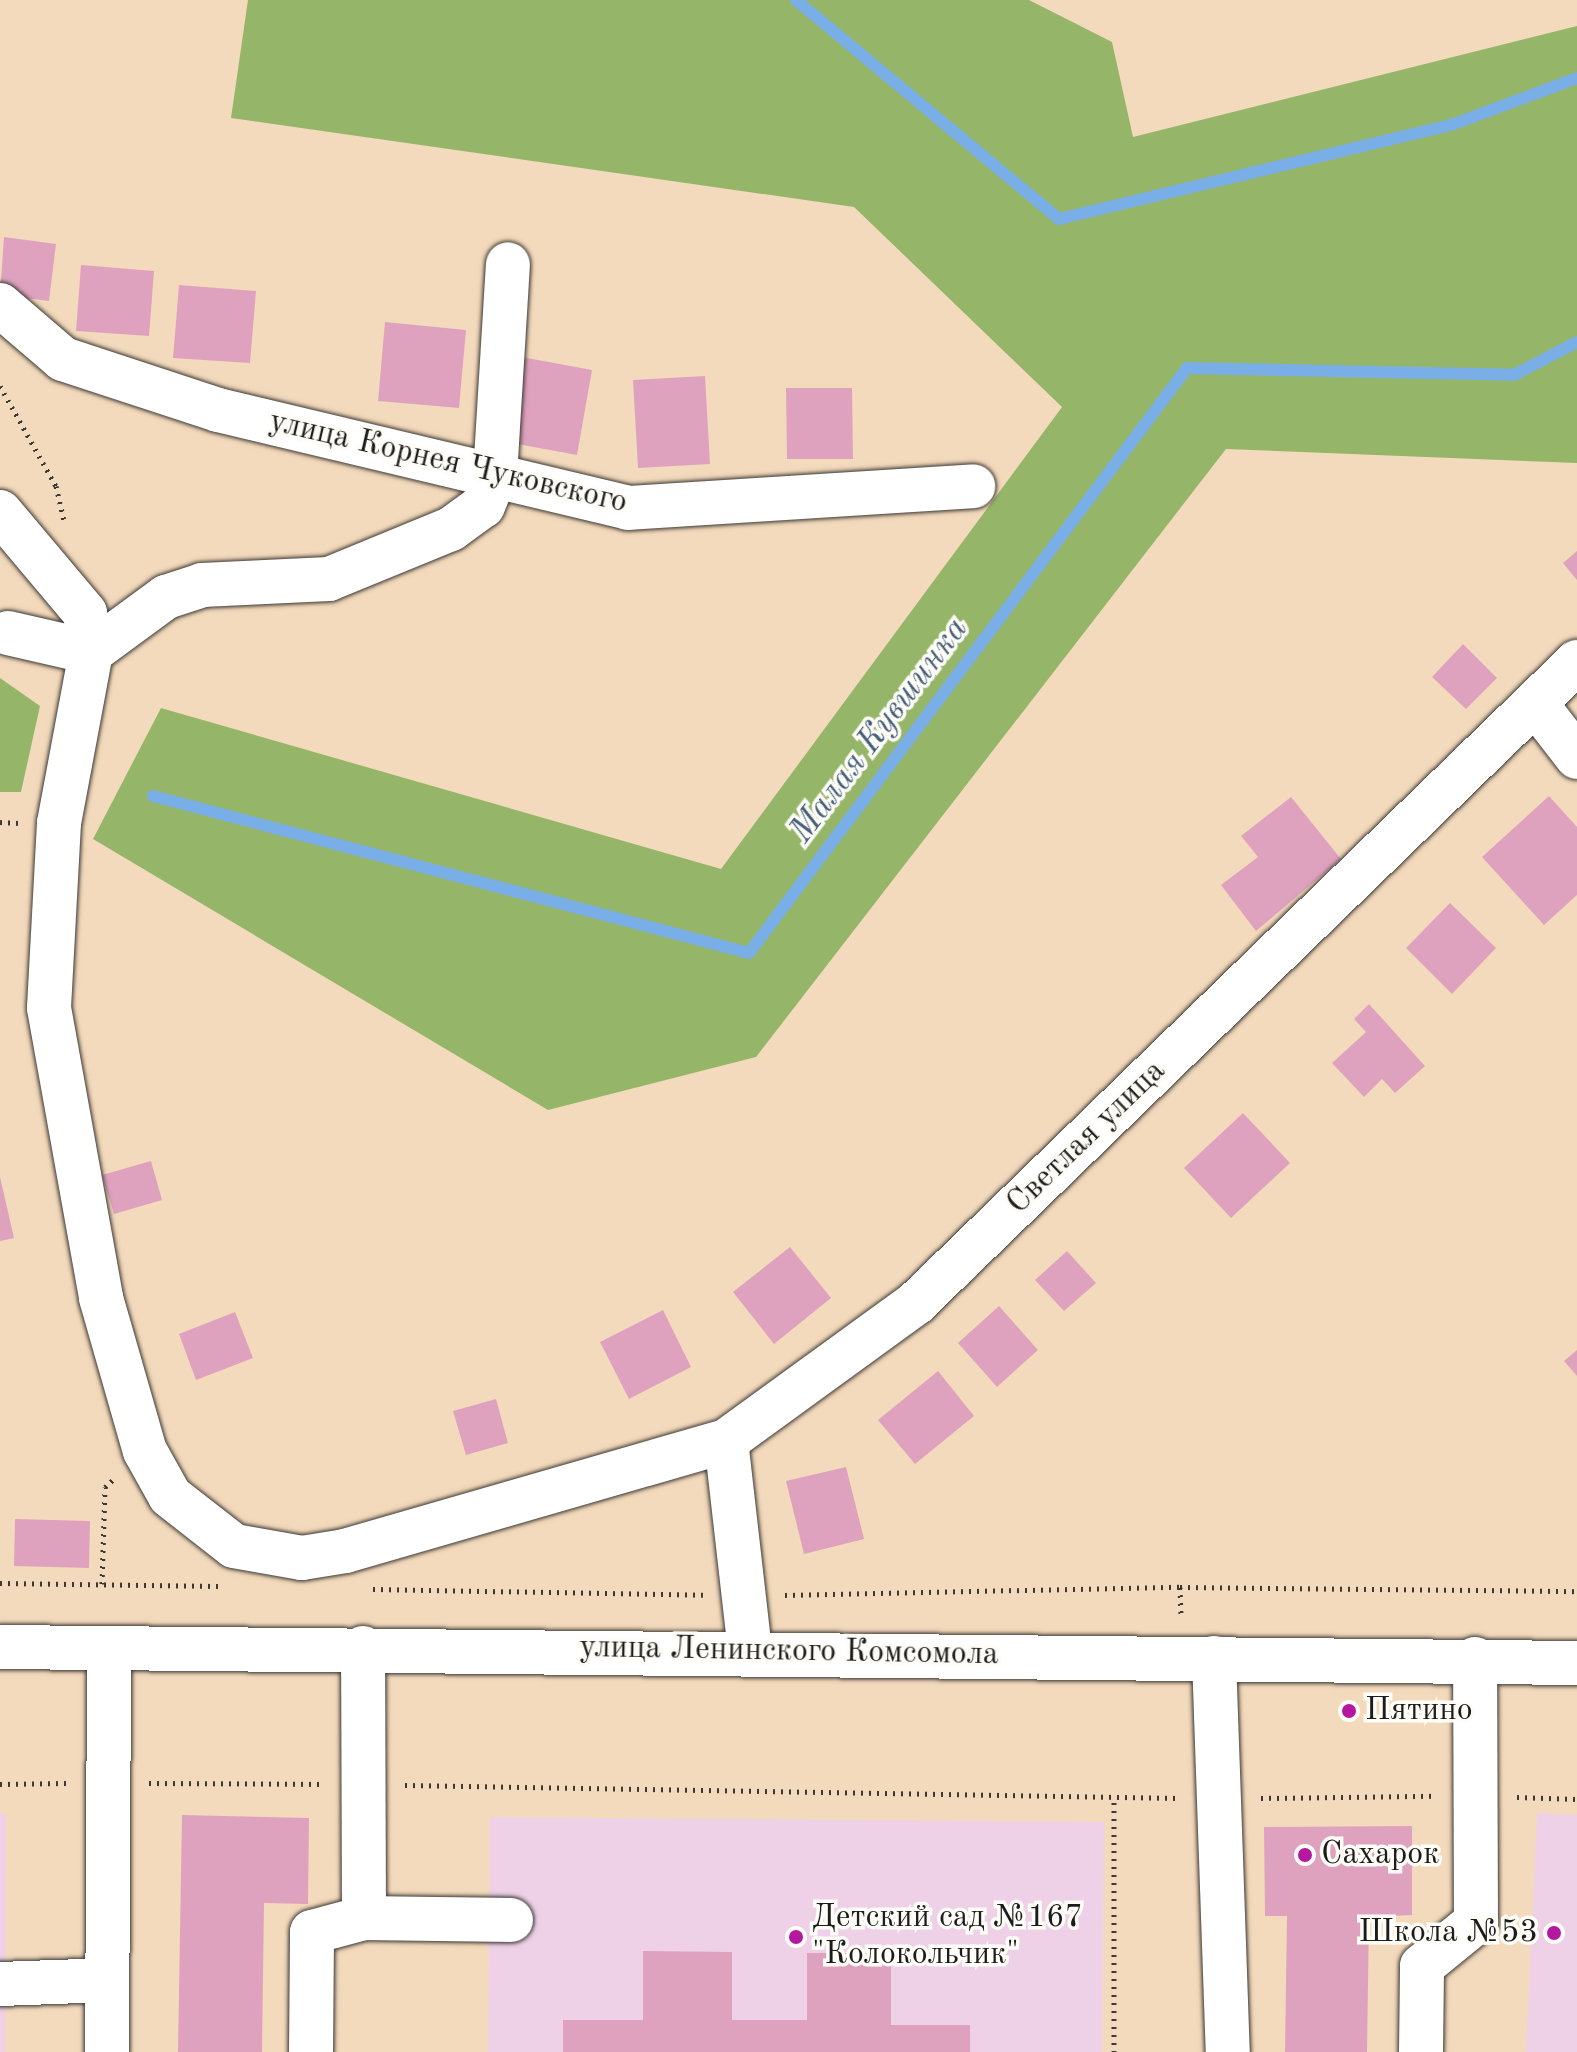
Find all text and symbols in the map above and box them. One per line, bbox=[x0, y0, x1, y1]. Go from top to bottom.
street label: улица Корнея Чуковского bbox=[265, 403, 631, 523]
water label: Малая Кувшинка bbox=[782, 610, 978, 852]
street label: Светлая улица bbox=[1000, 1053, 1174, 1223]
street label: улица Ленинского Комсомола bbox=[579, 1629, 999, 1675]
place label: Пятино bbox=[1365, 1692, 1473, 1730]
marker: Пятино bbox=[1340, 1702, 1358, 1720]
place label: Сахарок bbox=[1321, 1836, 1439, 1874]
marker: Сахарок bbox=[1296, 1846, 1314, 1864]
place label: Детский сад №167 "Колокольчик" bbox=[812, 1900, 1083, 1975]
place label: Школа №53 bbox=[1359, 1914, 1538, 1952]
marker: Школа №53 bbox=[1545, 1924, 1563, 1942]
marker: Детский сад №167 "Колокольчик" bbox=[787, 1928, 805, 1946]

